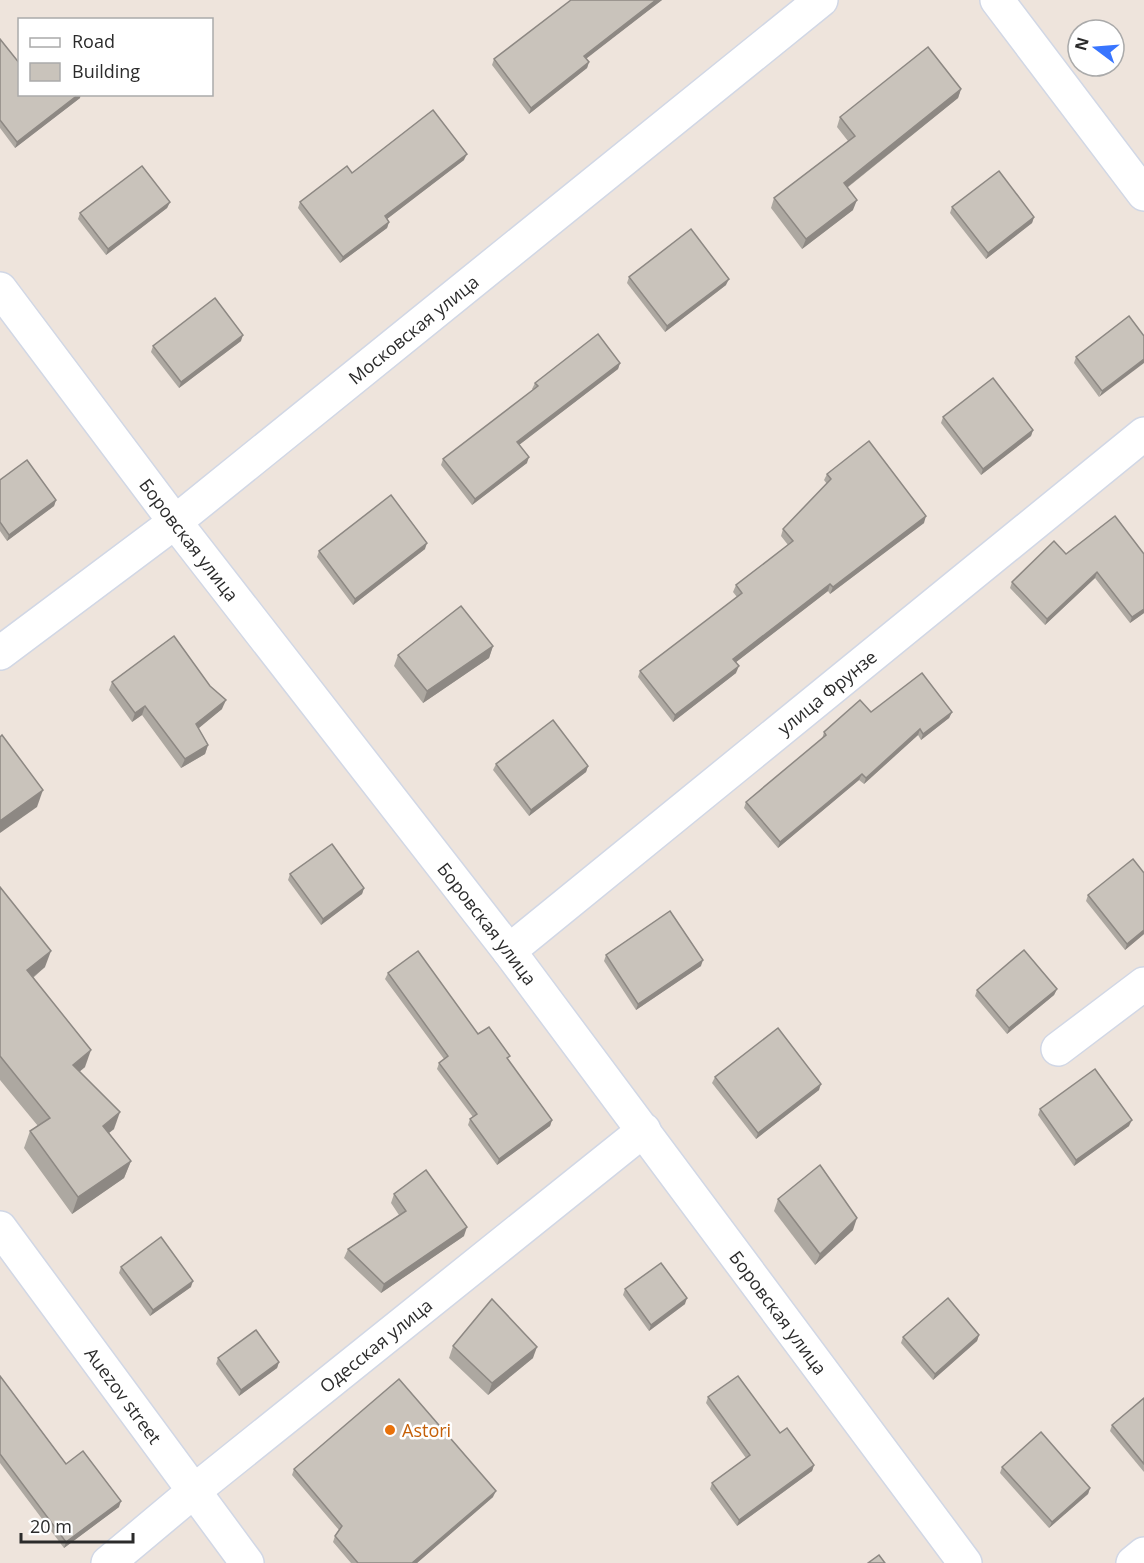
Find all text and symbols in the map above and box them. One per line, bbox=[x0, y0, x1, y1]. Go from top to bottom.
legend bbox=[18, 18, 213, 96]
north arrow bbox=[1066, 18, 1126, 78]
text: Road bbox=[72, 29, 115, 53]
text: N bbox=[1069, 35, 1094, 53]
text: Building bbox=[72, 59, 140, 83]
street label: Московская улица bbox=[343, 270, 483, 389]
street label: Боровская улица bbox=[134, 473, 244, 606]
street label: улица Фрунзе bbox=[772, 645, 882, 740]
street label: Боровская улица bbox=[432, 857, 542, 990]
street label: Боровская улица bbox=[724, 1246, 832, 1379]
street label: Одесская улица bbox=[314, 1293, 437, 1398]
street label: Auezov street bbox=[80, 1342, 167, 1449]
place label: Astori bbox=[402, 1418, 451, 1442]
marker: Astori bbox=[383, 1423, 397, 1437]
scale bar bbox=[21, 1506, 134, 1544]
text: 20 m bbox=[30, 1514, 72, 1538]

